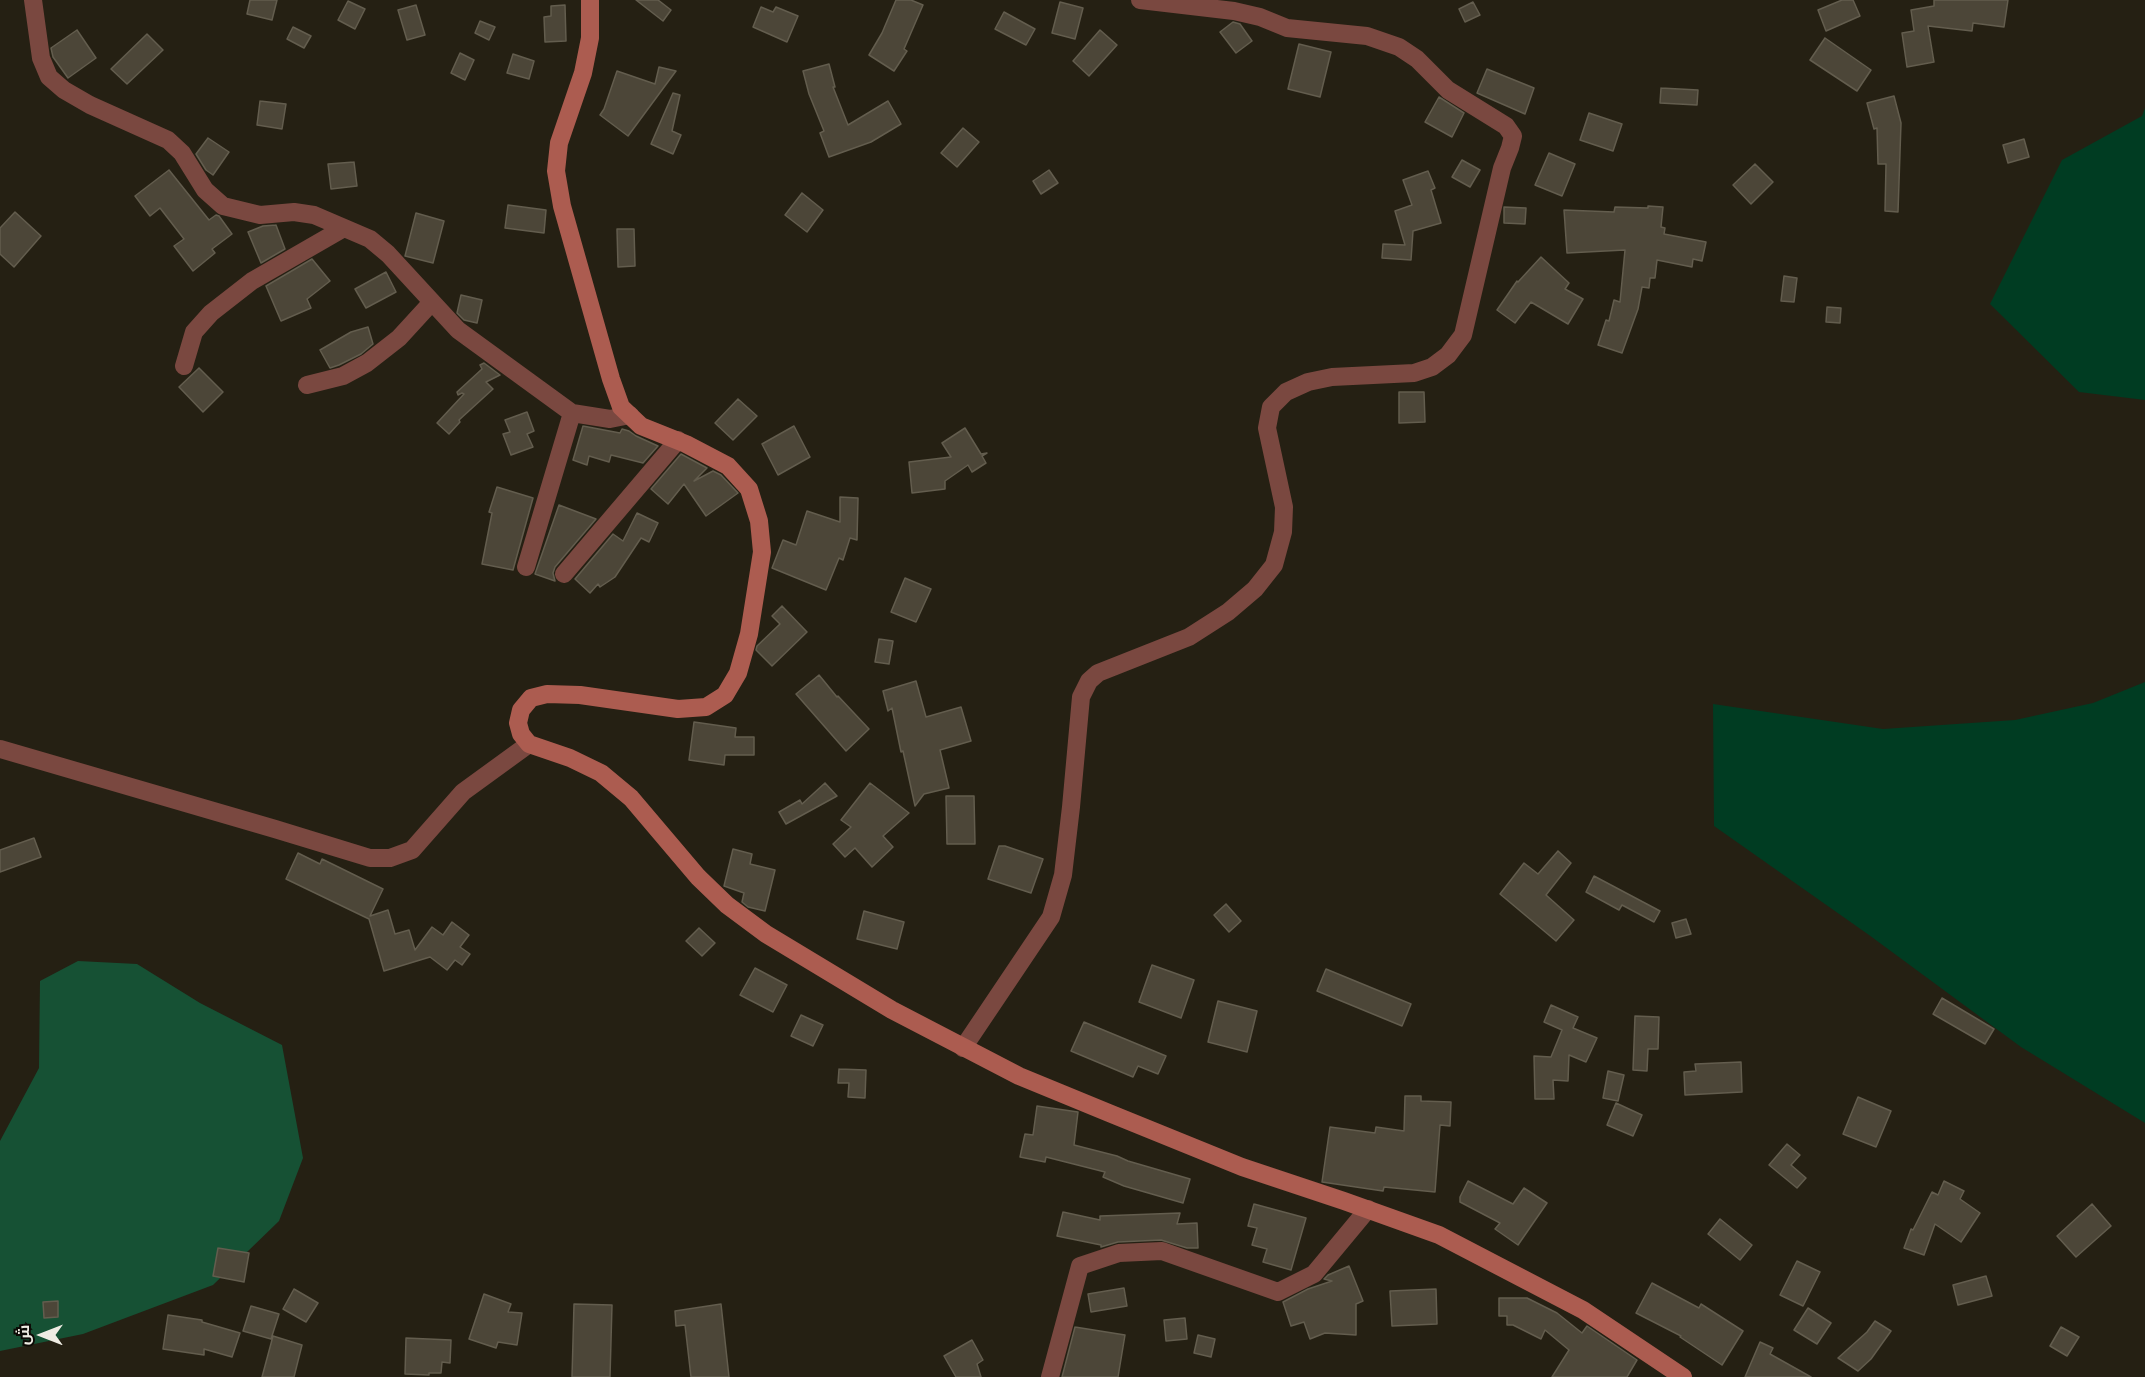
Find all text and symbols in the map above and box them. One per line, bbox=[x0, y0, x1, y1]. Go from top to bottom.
north arrow bbox=[12, 1305, 72, 1365]
text: ش bbox=[14, 1325, 33, 1345]

